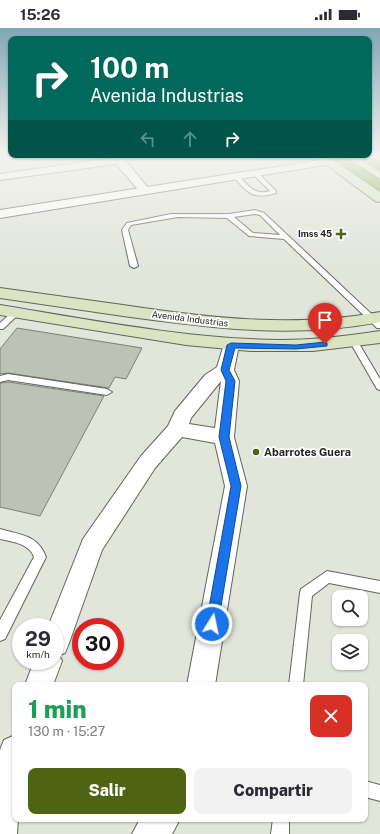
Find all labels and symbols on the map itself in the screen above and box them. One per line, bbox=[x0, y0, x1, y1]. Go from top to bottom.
place label: Imss 45 bbox=[298, 228, 332, 239]
marker: Imss 45 bbox=[335, 228, 347, 240]
pin bbox=[308, 303, 342, 344]
street label: Avenida Industrias bbox=[151, 308, 229, 329]
place label: Abarrotes Guera bbox=[264, 446, 351, 458]
marker: Abarrotes Guera bbox=[251, 447, 261, 457]
position arrow bbox=[191, 603, 233, 645]
speed limit sign: 30 bbox=[72, 618, 124, 670]

